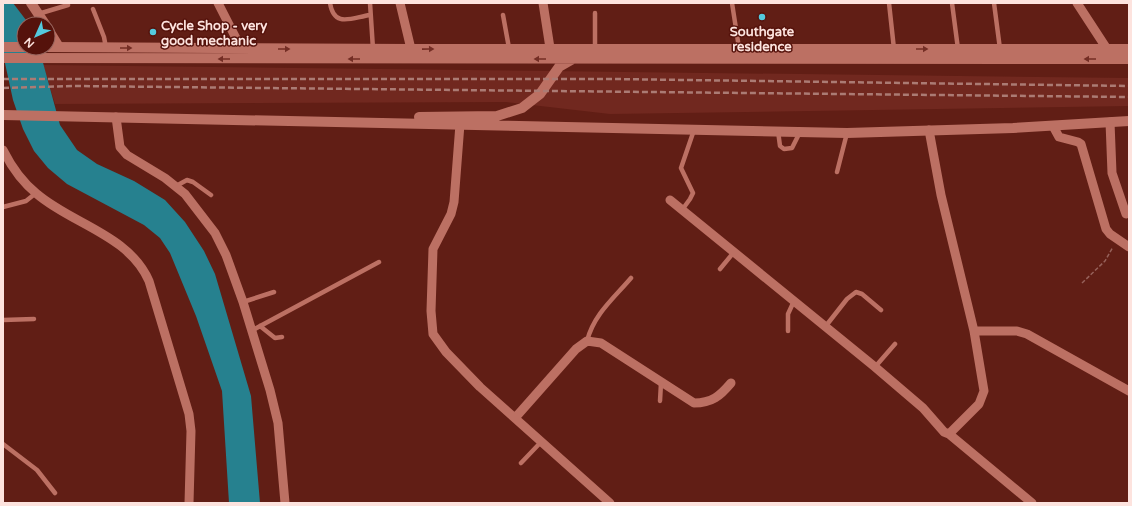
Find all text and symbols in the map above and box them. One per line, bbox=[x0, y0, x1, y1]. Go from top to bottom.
marker: Southgate residence bbox=[757, 12, 767, 22]
north arrow bbox=[16, 16, 56, 56]
place label: Cycle Shop - very good mechanic bbox=[161, 18, 267, 49]
place label: Southgate residence bbox=[730, 24, 795, 55]
marker: Cycle Shop - very good mechanic bbox=[148, 27, 158, 37]
text: N bbox=[22, 35, 37, 50]
one-way arrow bbox=[120, 45, 133, 51]
one-way arrow bbox=[278, 46, 291, 52]
one-way arrow bbox=[422, 46, 435, 52]
one-way arrow bbox=[916, 46, 929, 52]
one-way arrow bbox=[218, 55, 230, 62]
one-way arrow bbox=[347, 56, 360, 62]
one-way arrow bbox=[533, 56, 546, 62]
one-way arrow bbox=[1083, 56, 1096, 62]

